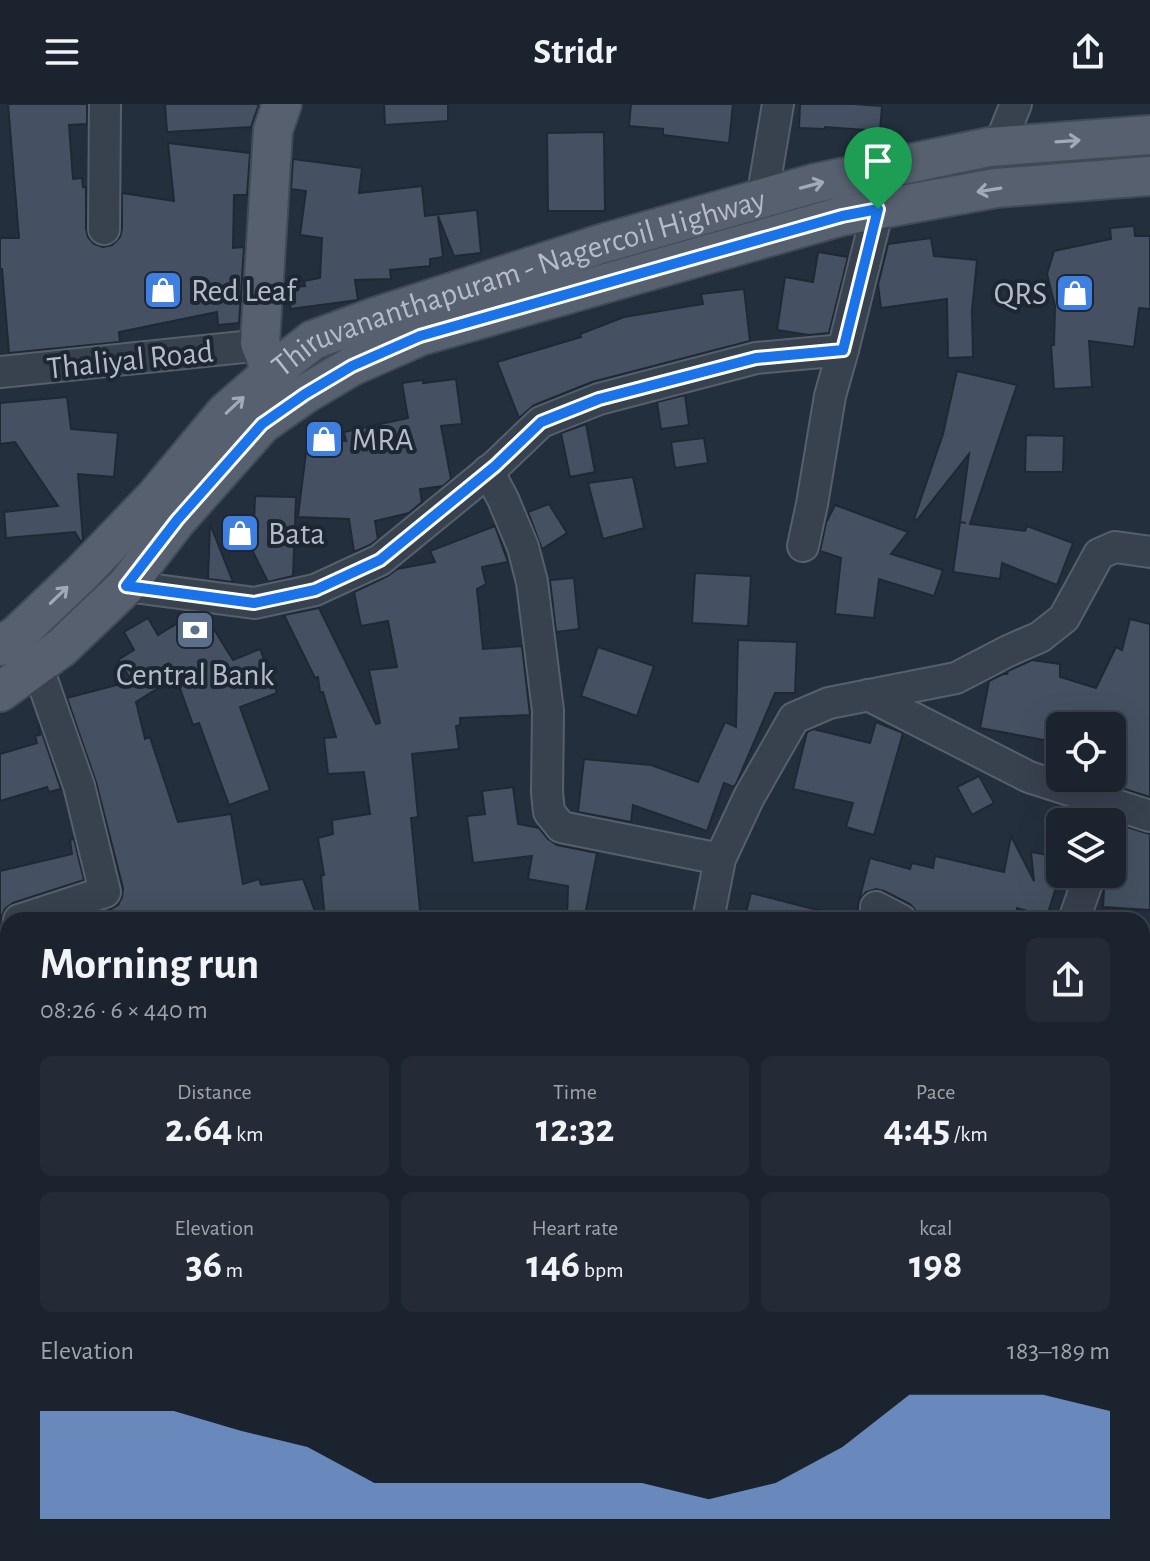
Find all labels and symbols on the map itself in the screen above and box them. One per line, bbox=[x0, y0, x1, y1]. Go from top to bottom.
pin bbox=[844, 127, 912, 209]
one-way arrow bbox=[1054, 133, 1080, 148]
one-way arrow bbox=[798, 176, 824, 191]
street label: Thiruvananthapuram - Nagercoil Highway bbox=[266, 183, 769, 383]
one-way arrow bbox=[976, 183, 1002, 198]
shop icon: Red Leaf bbox=[142, 269, 184, 311]
shop icon: QRS bbox=[1054, 272, 1096, 314]
place label: Red Leaf bbox=[191, 275, 298, 307]
place label: QRS bbox=[994, 278, 1047, 310]
street label: Thaliyal Road bbox=[45, 335, 215, 385]
one-way arrow bbox=[225, 396, 245, 414]
shop icon: MRA bbox=[303, 418, 345, 460]
place label: MRA bbox=[352, 424, 414, 456]
shop icon: Bata bbox=[219, 512, 261, 554]
place label: Bata bbox=[268, 518, 325, 550]
one-way arrow bbox=[49, 586, 69, 605]
bank icon: Central Bank bbox=[174, 609, 216, 651]
place label: Central Bank bbox=[116, 659, 275, 691]

